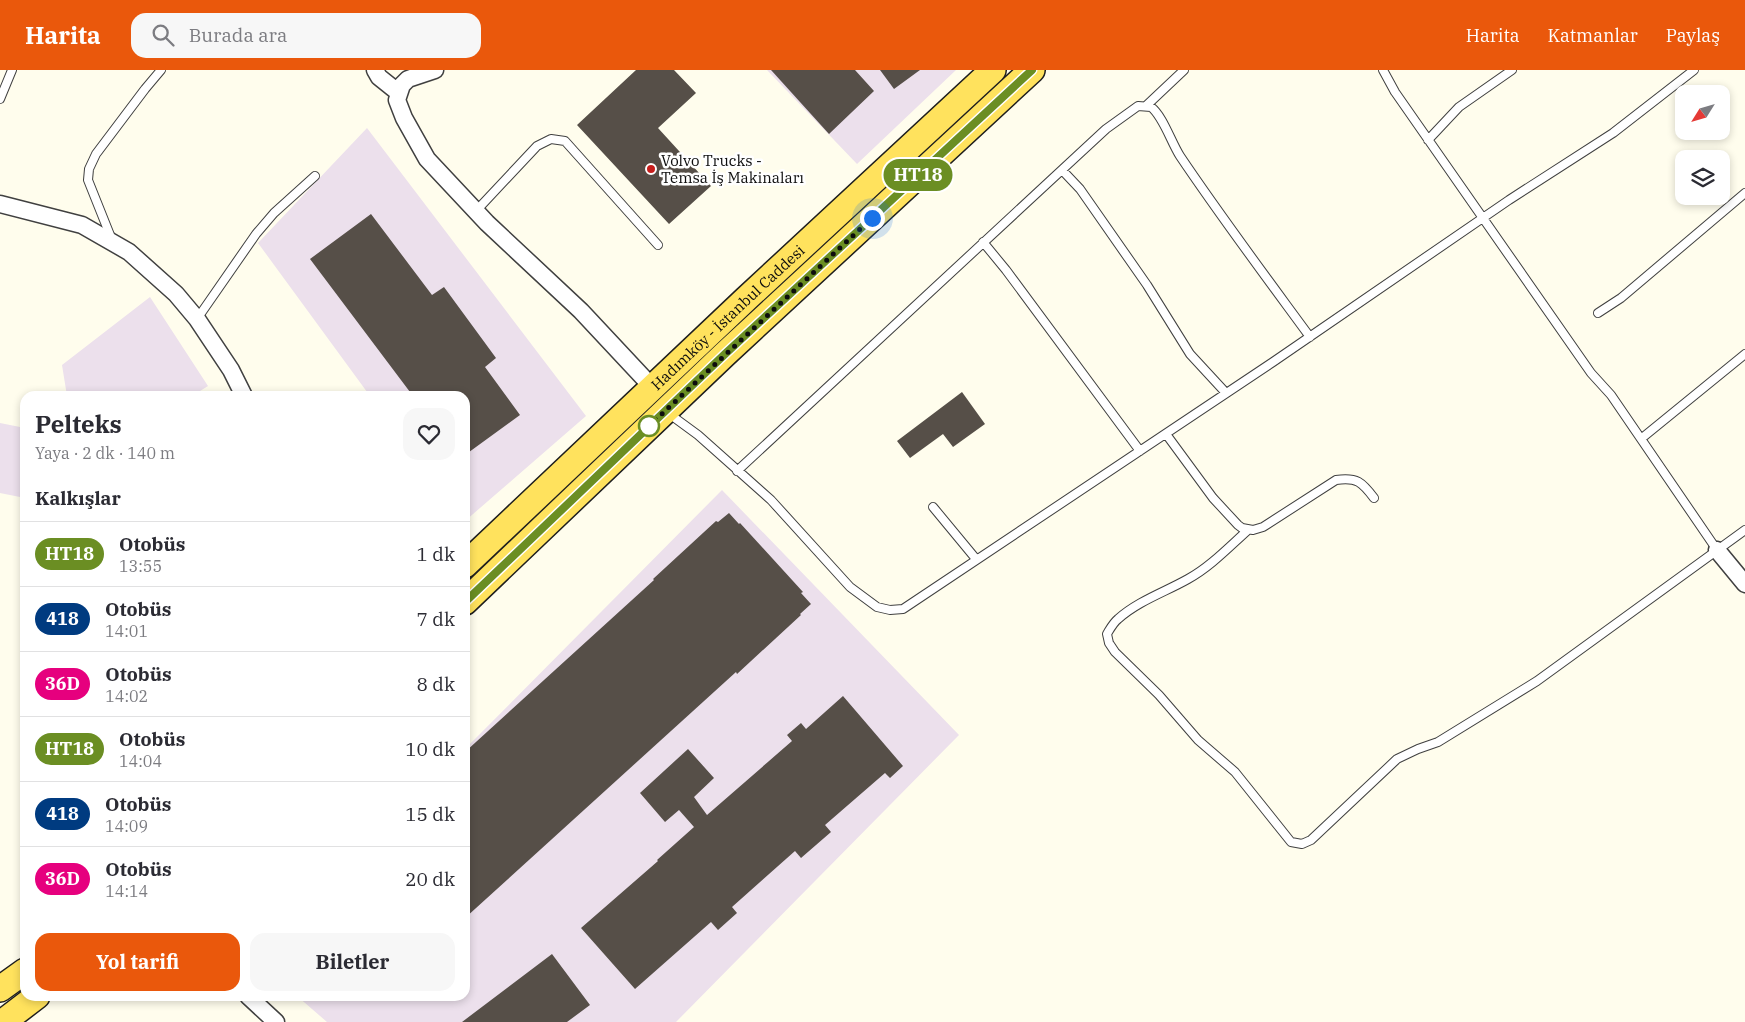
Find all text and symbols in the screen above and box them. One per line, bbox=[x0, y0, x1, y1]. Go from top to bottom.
search box bbox=[131, 13, 481, 58]
text: Harita bbox=[25, 19, 101, 51]
icon: search bbox=[149, 21, 177, 49]
text: Burada ara bbox=[189, 23, 287, 47]
text: Harita bbox=[1466, 24, 1520, 47]
text: Katmanlar bbox=[1548, 24, 1638, 47]
text: Paylaş bbox=[1666, 24, 1720, 47]
north arrow bbox=[1675, 85, 1730, 140]
map controls bbox=[1675, 85, 1730, 205]
button: layers bbox=[1675, 150, 1730, 205]
place label: Volvo Trucks - Temsa İş Makinaları bbox=[661, 151, 804, 187]
line badge: HT18 bbox=[883, 159, 953, 191]
marker: Volvo Trucks - Temsa İş Makinaları bbox=[645, 163, 657, 175]
text: HT18 bbox=[894, 163, 943, 186]
your location bbox=[860, 206, 885, 231]
street label: Hadımköy - İstanbul Caddesi bbox=[647, 240, 808, 394]
text: Pelteks bbox=[35, 408, 122, 440]
button: heart bbox=[403, 408, 455, 460]
unlabelled marker bbox=[638, 415, 660, 437]
text: Yaya · 2 dk · 140 m bbox=[35, 443, 175, 463]
text: Kalkışlar bbox=[35, 486, 121, 510]
text: Otobüs bbox=[119, 532, 185, 556]
text: HT18 bbox=[45, 542, 94, 565]
text: 1 dk bbox=[417, 542, 455, 566]
text: 13:55 bbox=[119, 556, 162, 576]
text: Otobüs bbox=[105, 597, 171, 621]
text: 418 bbox=[46, 607, 79, 630]
text: 7 dk bbox=[417, 607, 455, 631]
text: 14:01 bbox=[105, 621, 148, 641]
text: Otobüs bbox=[105, 662, 172, 686]
text: 36D bbox=[45, 672, 80, 695]
text: 8 dk bbox=[417, 672, 455, 696]
text: 14:02 bbox=[105, 686, 148, 706]
text: Otobüs bbox=[119, 727, 185, 751]
text: HT18 bbox=[45, 737, 94, 760]
text: 10 dk bbox=[405, 737, 455, 761]
text: 14:04 bbox=[119, 751, 162, 771]
text: Otobüs bbox=[105, 792, 171, 816]
text: 418 bbox=[46, 802, 79, 825]
text: 15 dk bbox=[405, 802, 455, 826]
text: 14:09 bbox=[105, 816, 148, 836]
text: Otobüs bbox=[105, 857, 172, 881]
text: 36D bbox=[45, 867, 80, 890]
text: 20 dk bbox=[405, 867, 455, 891]
text: 14:14 bbox=[105, 881, 148, 901]
button: Yol tarifi bbox=[35, 933, 240, 991]
button: Biletler bbox=[250, 933, 455, 991]

